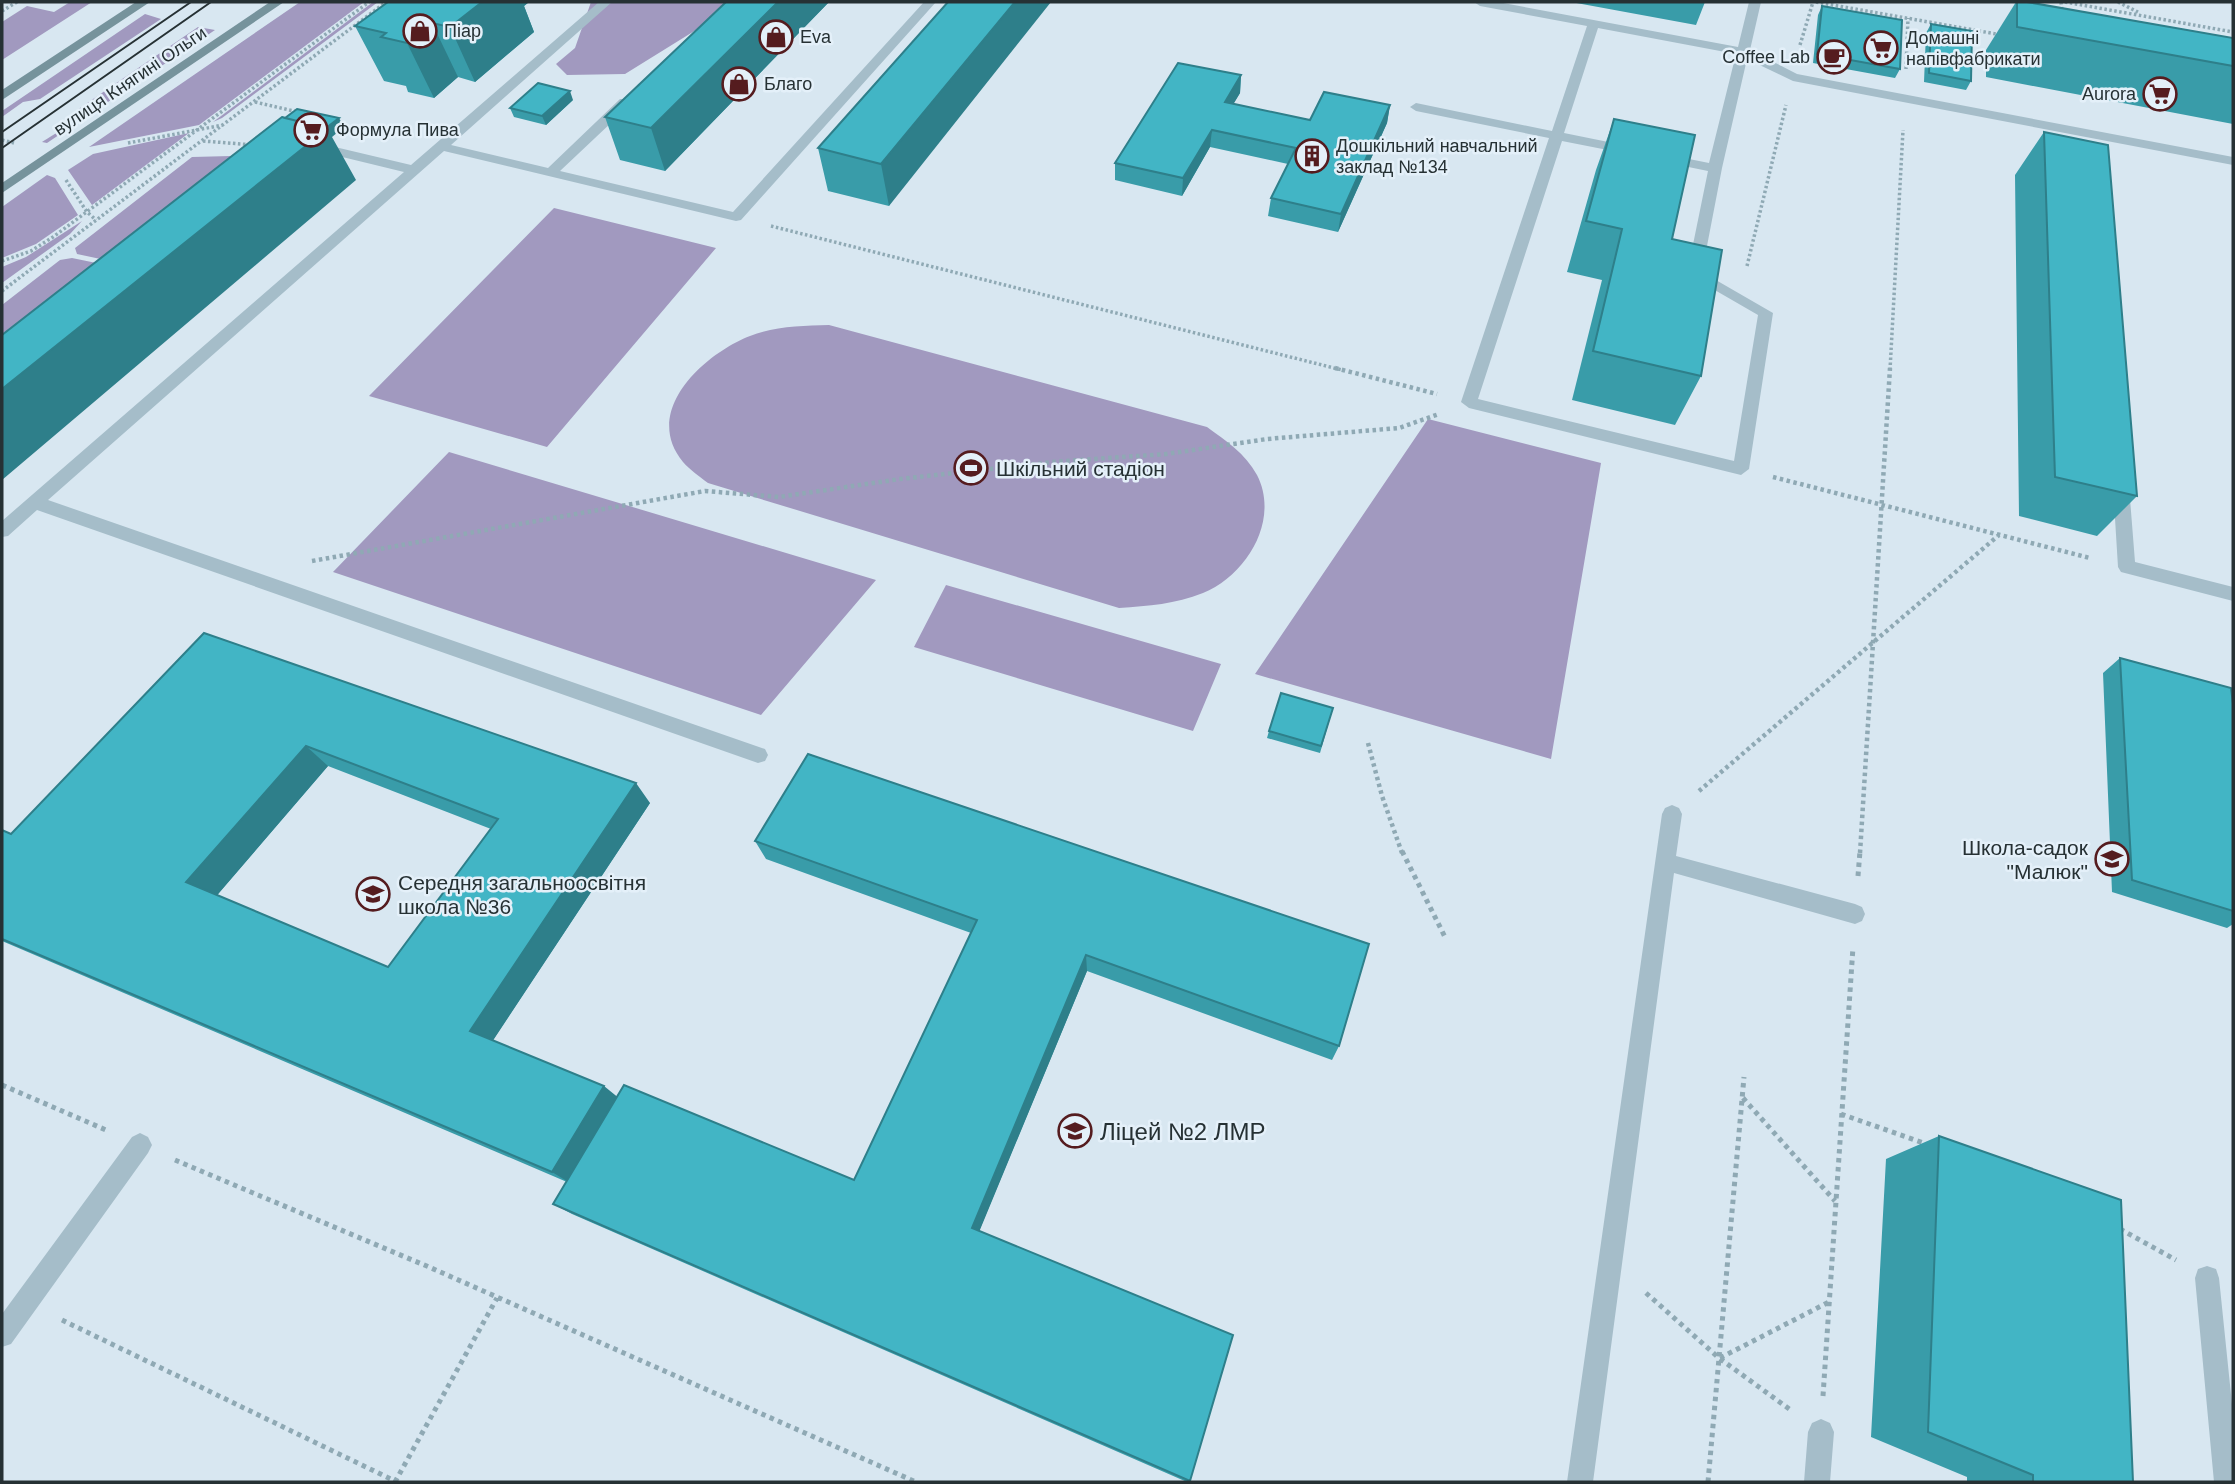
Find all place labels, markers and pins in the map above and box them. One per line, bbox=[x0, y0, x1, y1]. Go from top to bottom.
shop icon: Піар bbox=[401, 12, 439, 50]
shop icon: Eva bbox=[757, 18, 795, 56]
place label: Піар bbox=[444, 21, 481, 41]
place label: Eva bbox=[800, 27, 832, 47]
place label: Домашні напівфабрикати bbox=[1906, 28, 2040, 69]
supermarket icon: Домашні напівфабрикати bbox=[1862, 29, 1900, 67]
cafe icon: Coffee Lab bbox=[1815, 38, 1853, 76]
place label: Coffee Lab bbox=[1722, 47, 1810, 67]
shop icon: Благо bbox=[720, 65, 758, 103]
place label: Благо bbox=[764, 74, 812, 94]
supermarket icon: Aurora bbox=[2141, 75, 2179, 113]
place label: Aurora bbox=[2082, 84, 2137, 104]
supermarket icon: Формула Пива bbox=[292, 111, 330, 149]
place label: Формула Пива bbox=[336, 120, 460, 140]
place label: Дошкільний навчальний заклад №134 bbox=[1336, 136, 1538, 177]
building icon: Дошкільний навчальний заклад №134 bbox=[1293, 137, 1331, 175]
sports icon: Шкільний стадіон bbox=[952, 449, 990, 487]
place label: Шкільний стадіон bbox=[996, 457, 1165, 480]
place label: Школа-садок "Малюк" bbox=[1962, 836, 2089, 883]
school or university icon: Школа-садок "Малюк" bbox=[2093, 840, 2131, 878]
place label: Середня загальноосвітня школа №36 bbox=[398, 871, 646, 918]
school or university icon: Середня загальноосвітня школа №36 bbox=[354, 875, 392, 913]
school or university icon: Ліцей №2 ЛМР bbox=[1056, 1112, 1094, 1150]
place label: Ліцей №2 ЛМР bbox=[1100, 1118, 1266, 1145]

